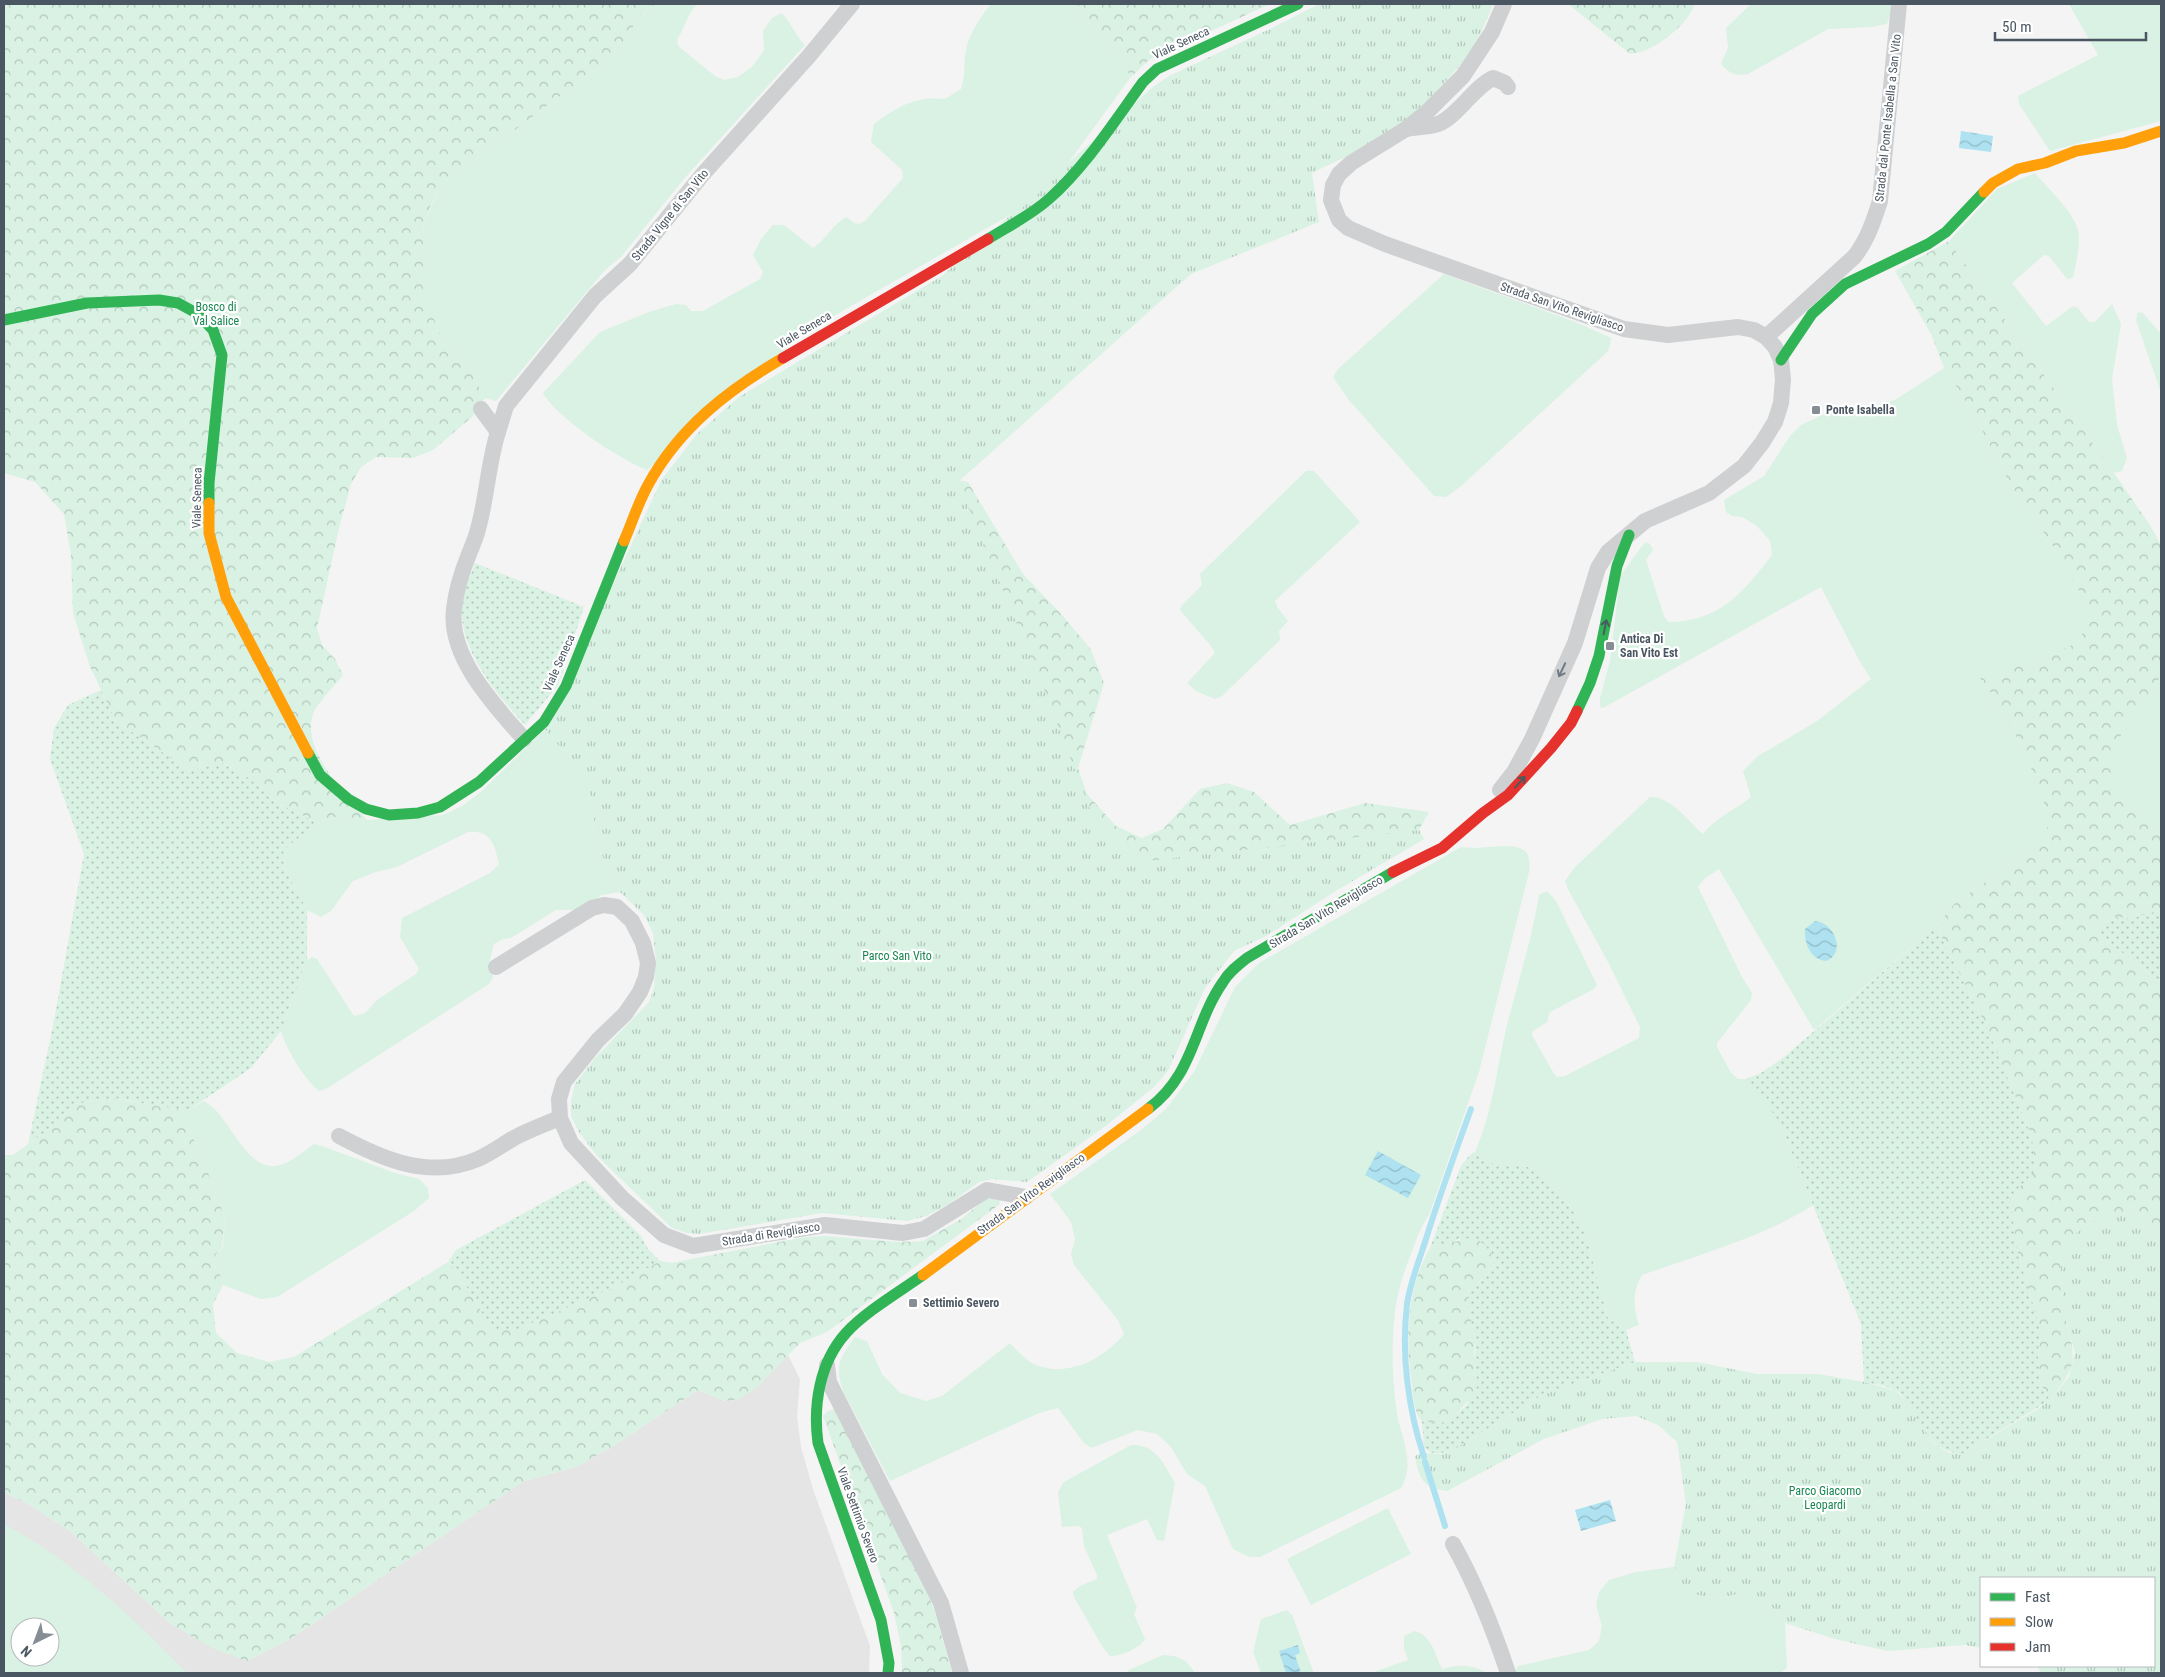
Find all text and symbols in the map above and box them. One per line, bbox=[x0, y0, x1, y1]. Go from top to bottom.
scale bar bbox=[1995, 10, 2146, 42]
text: 50 m bbox=[2002, 18, 2032, 36]
street label: Viale Seneca bbox=[1150, 24, 1212, 62]
street label: Strada dal Ponte Isabella a San Vito bbox=[1872, 33, 1904, 203]
street label: Strada Vigne di San Vito bbox=[629, 166, 711, 264]
street label: Strada San Vito Revigliasco bbox=[1498, 279, 1626, 335]
park label: Bosco di Val Salice bbox=[193, 300, 240, 328]
street label: Viale Seneca bbox=[774, 308, 834, 352]
place label: Ponte Isabella bbox=[1826, 403, 1895, 417]
marker: Ponte Isabella bbox=[1810, 404, 1822, 416]
street label: Viale Seneca bbox=[189, 467, 205, 529]
one-way arrow bbox=[1600, 619, 1610, 635]
street label: Viale Seneca bbox=[540, 632, 578, 694]
place label: Antica Di San Vito Est bbox=[1620, 632, 1678, 660]
marker: Antica Di San Vito Est bbox=[1604, 640, 1616, 652]
one-way arrow bbox=[1557, 662, 1567, 677]
one-way arrow bbox=[1514, 775, 1526, 788]
street label: Strada San Vito Revigliasco bbox=[1267, 873, 1385, 951]
park label: Parco San Vito bbox=[862, 949, 932, 963]
street label: Strada San Vito Revigliasco bbox=[974, 1150, 1088, 1238]
street label: Strada di Revigliasco bbox=[721, 1219, 821, 1249]
place label: Settimio Severo bbox=[923, 1296, 999, 1310]
marker: Settimio Severo bbox=[907, 1297, 919, 1309]
street label: Viale Settimio Severo bbox=[834, 1465, 882, 1565]
park label: Parco Giacomo Leopardi bbox=[1789, 1484, 1861, 1512]
legend bbox=[1980, 1577, 2155, 1667]
text: Fast bbox=[2025, 1588, 2050, 1606]
text: Slow bbox=[2025, 1613, 2054, 1631]
north arrow bbox=[10, 1617, 60, 1667]
text: Jam bbox=[2025, 1638, 2051, 1656]
text: N bbox=[18, 1643, 35, 1660]

